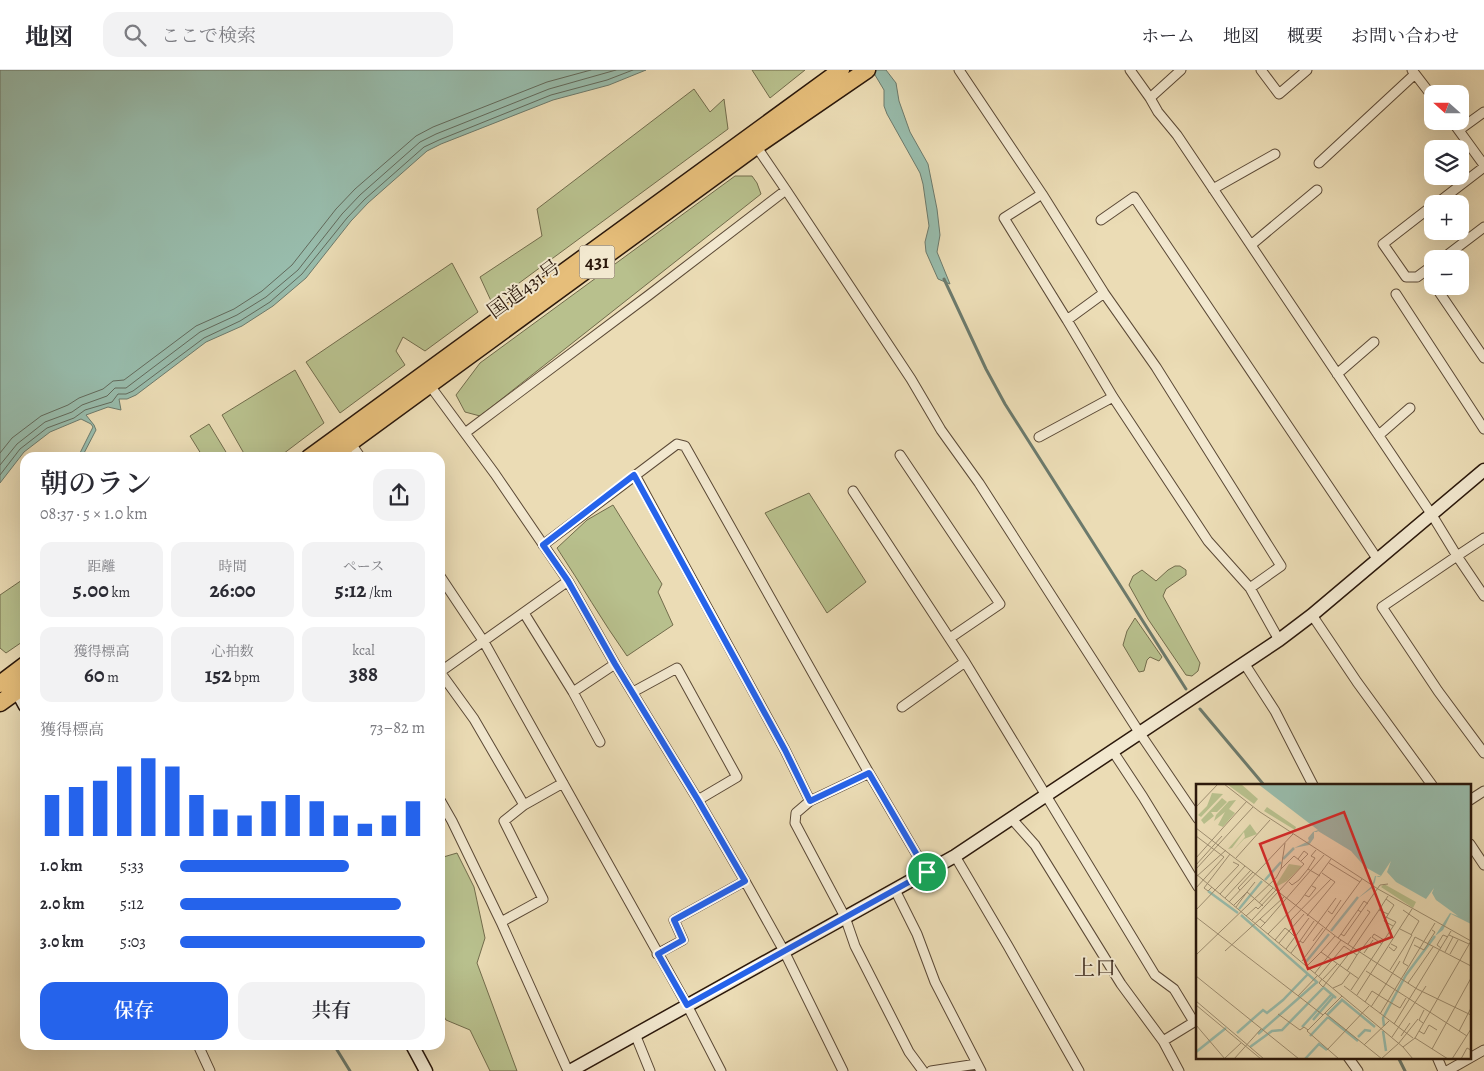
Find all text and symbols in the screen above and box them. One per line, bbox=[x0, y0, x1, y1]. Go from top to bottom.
search box bbox=[103, 12, 453, 57]
text: 地図 bbox=[25, 21, 73, 53]
icon: search bbox=[121, 21, 149, 49]
text: ここで検索 bbox=[161, 23, 256, 49]
text: ホーム bbox=[1141, 24, 1195, 48]
text: 地図 bbox=[1223, 24, 1259, 48]
text: 概要 bbox=[1287, 24, 1323, 48]
text: お問い合わせ bbox=[1351, 24, 1459, 48]
north arrow bbox=[1424, 85, 1469, 130]
map controls bbox=[1424, 85, 1469, 295]
button: layers bbox=[1424, 140, 1469, 185]
button: + bbox=[1424, 195, 1469, 240]
road number: 431 bbox=[580, 246, 614, 278]
button: − bbox=[1424, 250, 1469, 295]
street label: 国道431号 bbox=[482, 253, 566, 325]
text: 朝のラン bbox=[40, 465, 152, 503]
button: share bbox=[373, 469, 425, 521]
text: 08:37 · 5 × 1.0 km bbox=[40, 503, 148, 525]
text: 距離 bbox=[88, 557, 116, 576]
text: 時間 bbox=[219, 557, 247, 576]
text: ペース bbox=[343, 557, 384, 576]
text: 5.00 bbox=[73, 576, 109, 604]
text: 26:00 bbox=[209, 576, 256, 604]
text: 5:12 bbox=[335, 576, 366, 604]
text: km bbox=[109, 583, 130, 602]
text: /km bbox=[366, 583, 392, 602]
text: kcal bbox=[352, 641, 375, 660]
text: 獲得標高 bbox=[74, 642, 130, 661]
text: 心拍数 bbox=[212, 642, 254, 661]
text: 388 bbox=[349, 660, 378, 688]
text: 60 bbox=[84, 661, 104, 689]
text: 152 bbox=[205, 661, 231, 689]
text: m bbox=[104, 668, 119, 687]
text: bpm bbox=[231, 668, 260, 687]
text: 73–82 m bbox=[370, 717, 425, 739]
text: 獲得標高 bbox=[40, 719, 104, 741]
inset map bbox=[1196, 784, 1472, 1058]
pin bbox=[906, 851, 948, 893]
text: 1.0 km bbox=[40, 855, 83, 877]
text: 5:33 bbox=[120, 855, 144, 877]
icon: arrive bbox=[913, 858, 941, 886]
text: 2.0 km bbox=[40, 893, 85, 915]
text: 5:12 bbox=[120, 893, 144, 915]
text: 3.0 km bbox=[40, 931, 84, 953]
text: 5:03 bbox=[120, 931, 146, 953]
district label: 上口 bbox=[1074, 954, 1116, 982]
button: 保存 bbox=[40, 982, 228, 1040]
button: 共有 bbox=[238, 982, 425, 1040]

